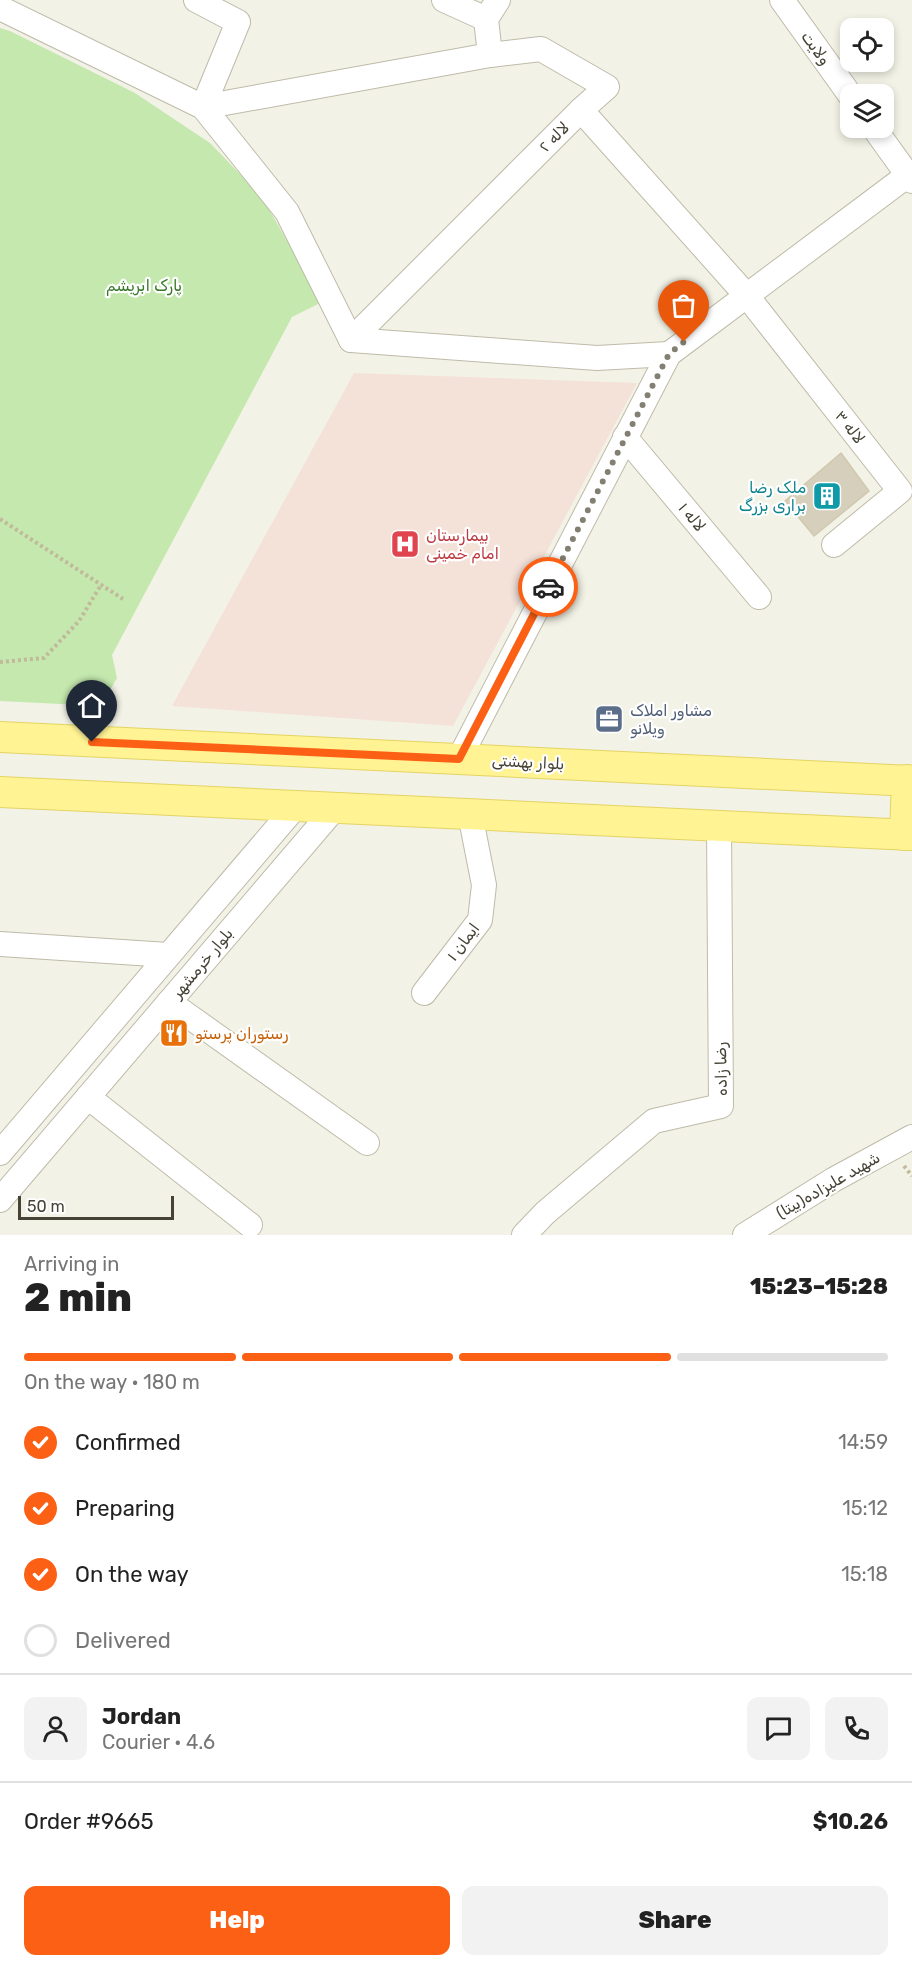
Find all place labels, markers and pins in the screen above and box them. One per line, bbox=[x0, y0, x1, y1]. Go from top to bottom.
pin bbox=[658, 280, 709, 342]
place label: ملک رضا براری بزرگ bbox=[739, 478, 806, 516]
building icon: ملک رضا براری بزرگ bbox=[811, 480, 843, 512]
place label: بیمارستان امام خمینی bbox=[426, 526, 499, 564]
hospital icon: بیمارستان امام خمینی bbox=[389, 528, 421, 560]
pin bbox=[66, 680, 117, 742]
place label: مشاور املاک ویلانو bbox=[630, 701, 712, 739]
office icon: مشاور املاک ویلانو bbox=[593, 703, 625, 735]
restaurant icon: رستوران پرستو bbox=[158, 1017, 190, 1049]
place label: رستوران پرستو bbox=[195, 1024, 288, 1044]

